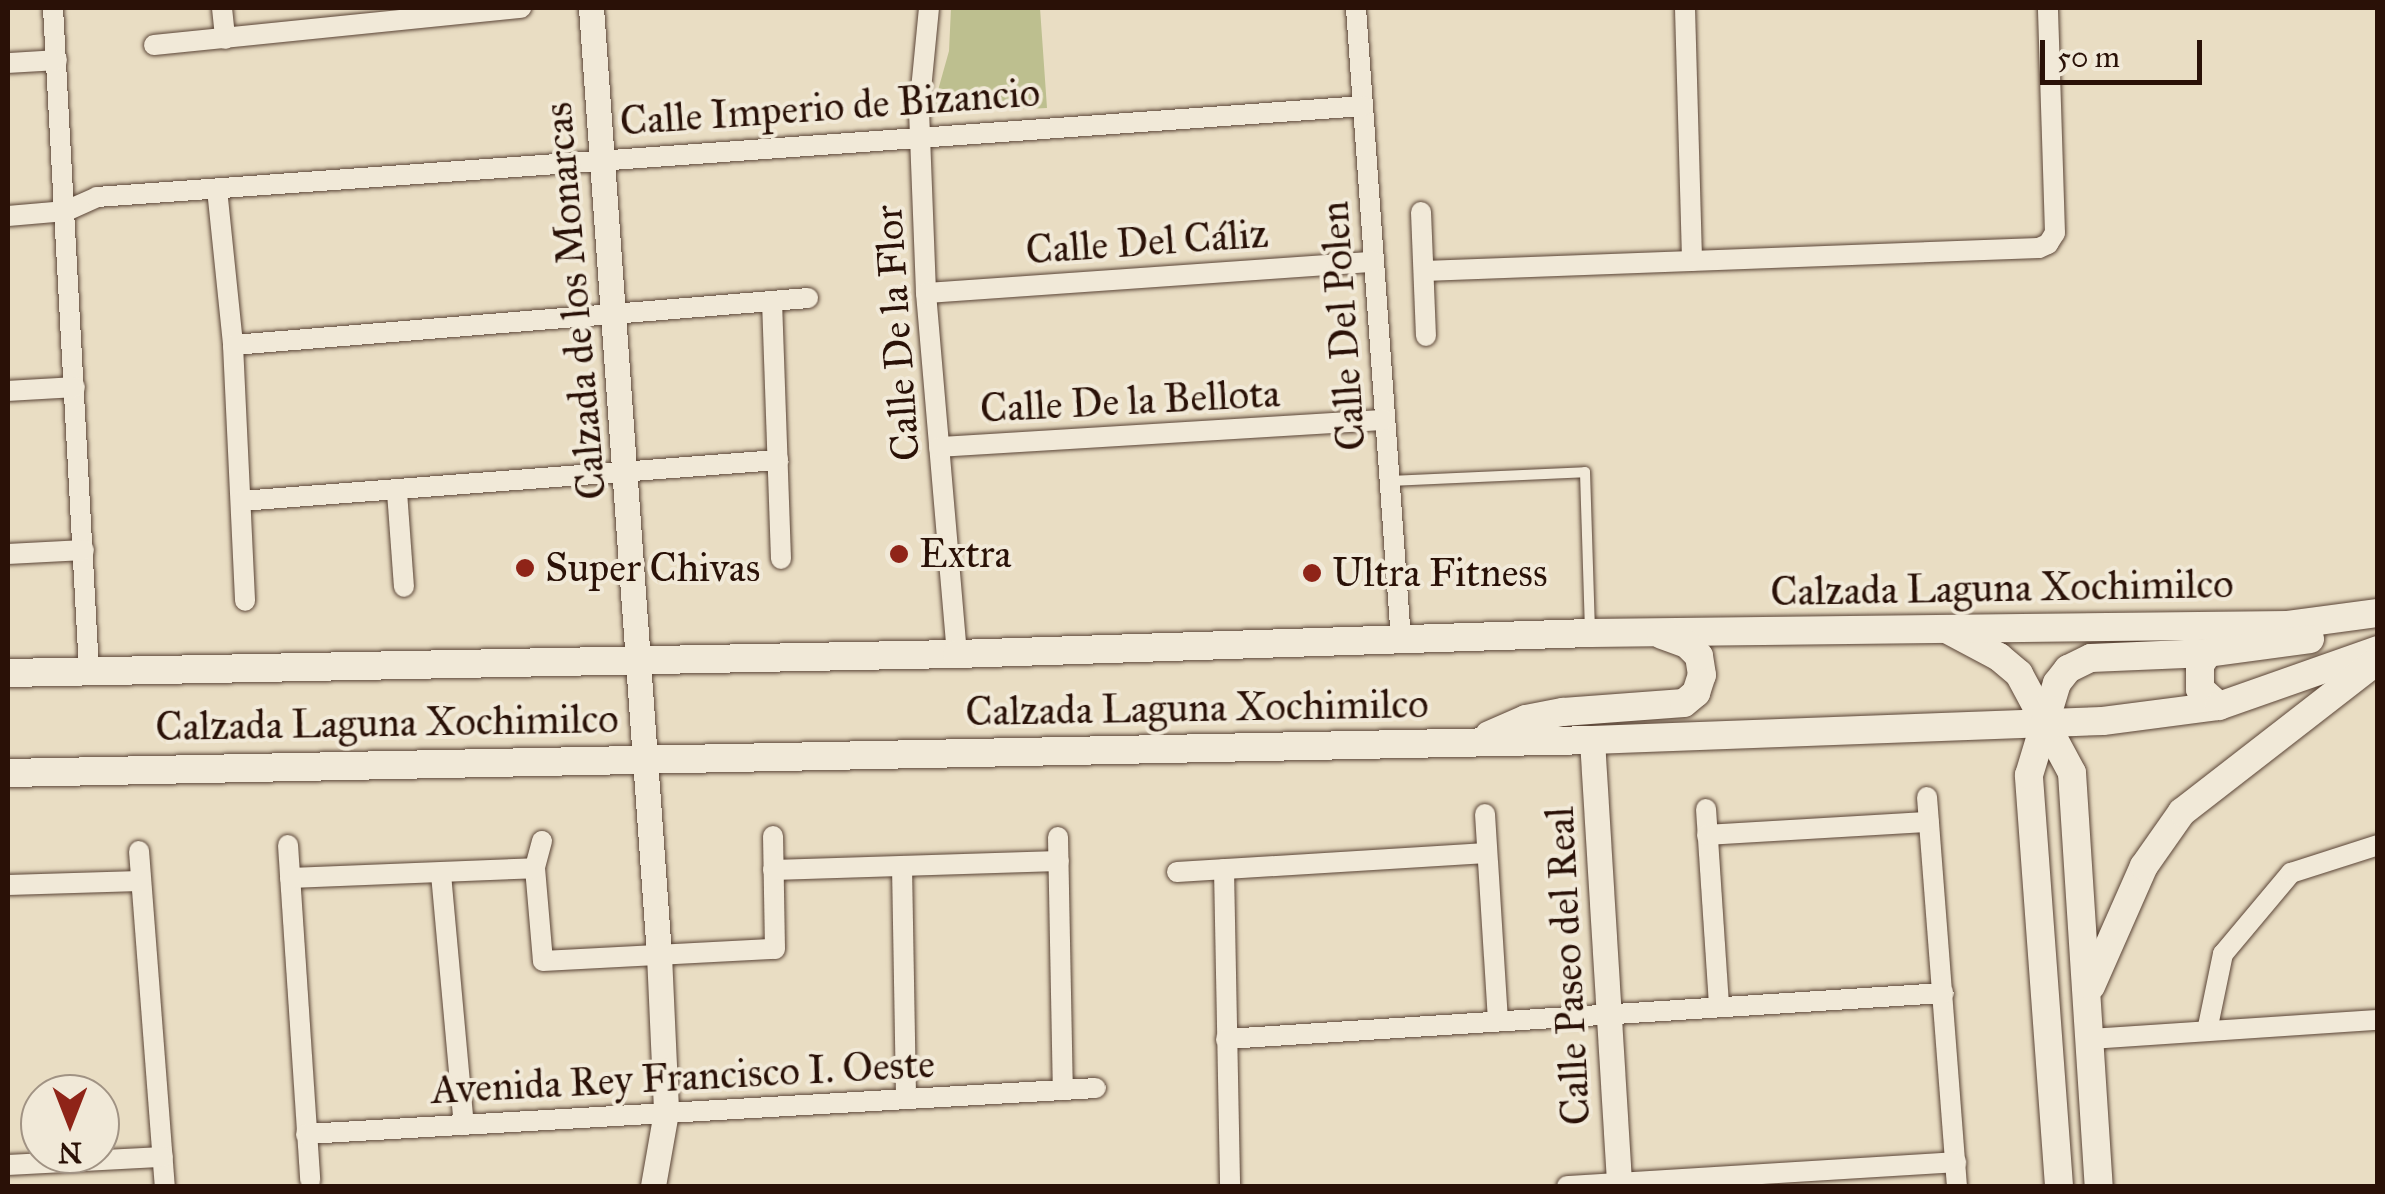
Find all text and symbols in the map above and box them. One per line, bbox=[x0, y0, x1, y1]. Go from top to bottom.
scale bar bbox=[2045, 20, 2208, 82]
text: 50 m bbox=[2057, 39, 2120, 75]
street label: Calle Imperio de Bizancio bbox=[618, 68, 1042, 146]
street label: Calzada de los Monarcas bbox=[534, 100, 616, 502]
street label: Calle Del Polen bbox=[1310, 200, 1376, 452]
street label: Calle De la Flor bbox=[864, 204, 930, 462]
street label: Calle Del Cáliz bbox=[1024, 210, 1270, 274]
street label: Calle De la Bellota bbox=[979, 369, 1281, 433]
place label: Extra bbox=[919, 530, 1012, 578]
marker: Extra bbox=[888, 543, 910, 565]
place label: Super Chivas bbox=[545, 544, 760, 592]
place label: Ultra Fitness bbox=[1332, 549, 1548, 597]
marker: Super Chivas bbox=[514, 557, 536, 579]
street label: Calzada Laguna Xochimilco bbox=[1770, 560, 2234, 616]
marker: Ultra Fitness bbox=[1301, 562, 1323, 584]
street label: Calzada Laguna Xochimilco bbox=[965, 680, 1429, 736]
street label: Calzada Laguna Xochimilco bbox=[155, 695, 619, 751]
street label: Calle Paseo del Real bbox=[1536, 806, 1600, 1126]
street label: Avenida Rey Francisco I. Oeste bbox=[430, 1040, 936, 1114]
north arrow bbox=[20, 1074, 120, 1174]
text: N bbox=[58, 1135, 82, 1170]

